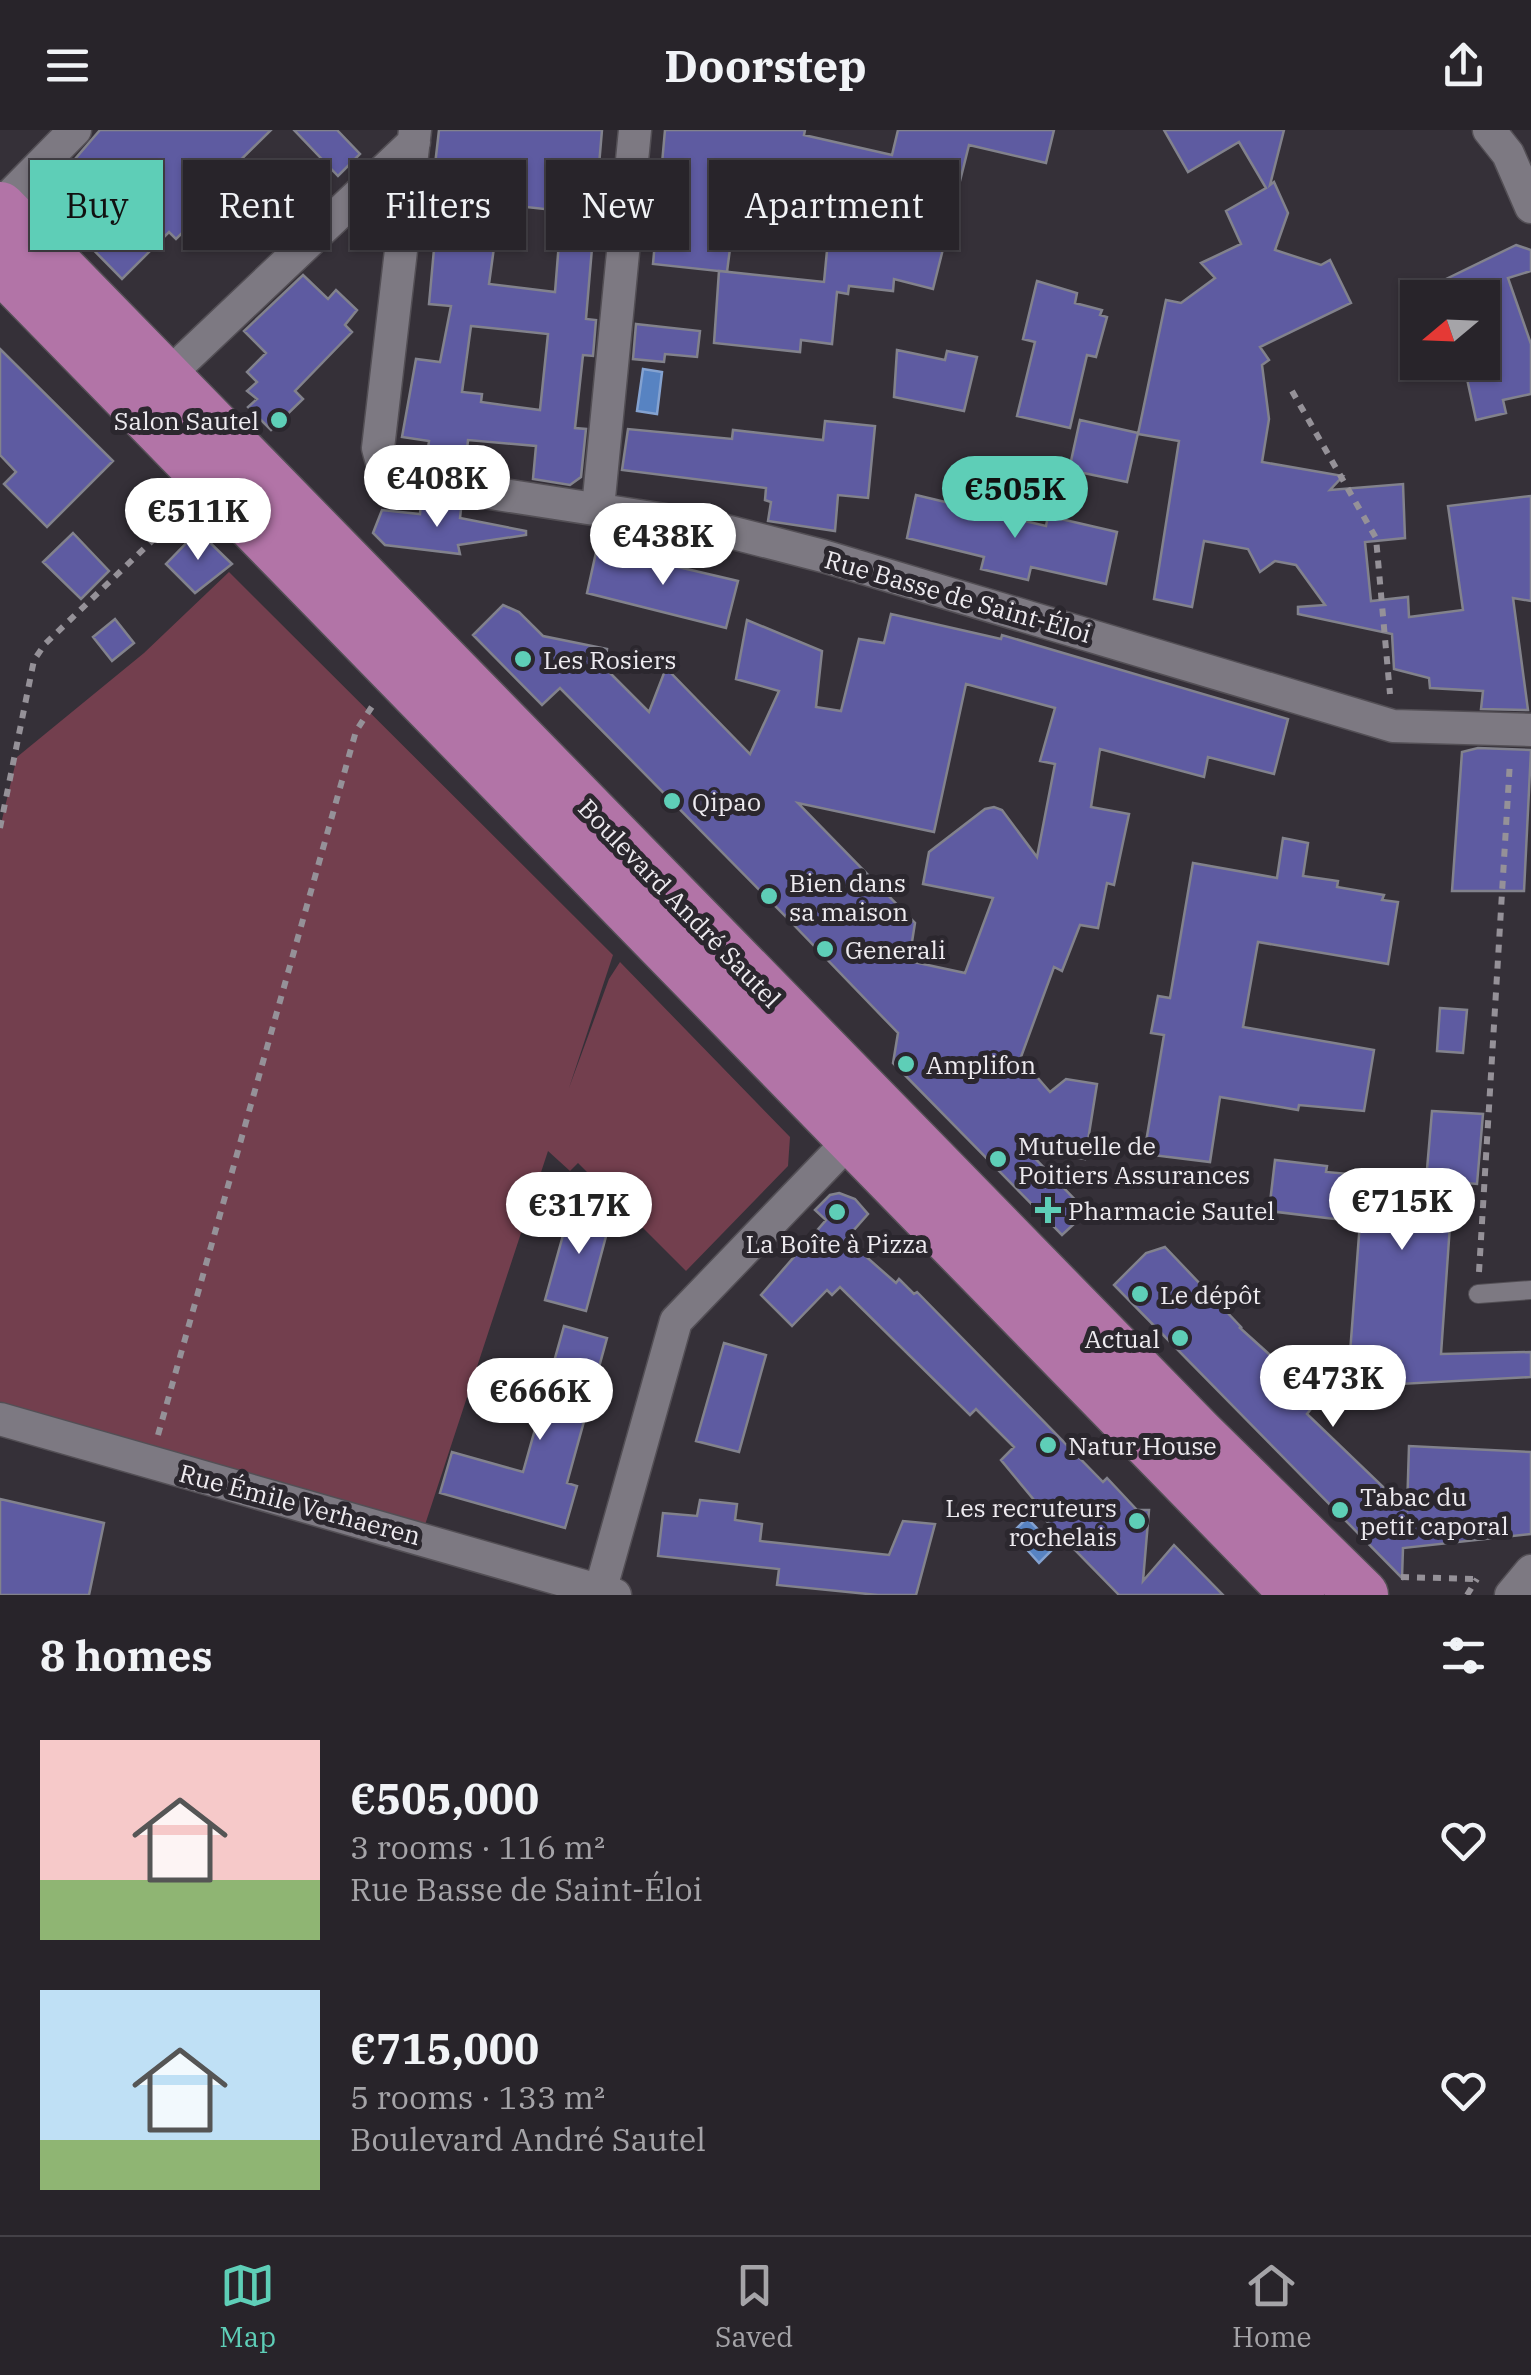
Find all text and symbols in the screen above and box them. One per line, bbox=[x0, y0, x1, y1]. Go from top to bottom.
text: Doorstep bbox=[664, 36, 867, 94]
icon: menu bbox=[40, 38, 95, 93]
icon: share bbox=[1436, 38, 1491, 93]
chip: Buy bbox=[30, 160, 163, 250]
chip: Rent bbox=[183, 160, 330, 250]
chip: Filters bbox=[350, 160, 526, 250]
chip: New bbox=[546, 160, 689, 250]
chip: Apartment bbox=[709, 160, 959, 250]
north arrow bbox=[1400, 280, 1500, 380]
map controls bbox=[1400, 280, 1500, 380]
place label: Salon Sautel bbox=[114, 404, 259, 437]
marker: Salon Sautel bbox=[268, 409, 290, 431]
pin: €408K bbox=[367, 445, 507, 530]
text: €408K bbox=[386, 456, 488, 498]
pin: €505K bbox=[945, 456, 1085, 541]
text: €505K bbox=[964, 467, 1066, 509]
pin: €511K bbox=[128, 478, 268, 563]
text: €511K bbox=[147, 489, 249, 531]
pin: €438K bbox=[593, 503, 733, 588]
text: €438K bbox=[612, 514, 714, 556]
street label: Rue Basse de Saint-Éloi bbox=[821, 542, 1095, 650]
place label: Les Rosiers bbox=[543, 643, 677, 676]
marker: Les Rosiers bbox=[512, 648, 534, 670]
place label: Qipao bbox=[692, 785, 761, 818]
marker: Qipao bbox=[661, 790, 683, 812]
street label: Boulevard André Sautel bbox=[572, 792, 788, 1014]
place label: Bien dans sa maison bbox=[789, 866, 908, 928]
marker: Bien dans sa maison bbox=[758, 885, 780, 907]
place label: Generali bbox=[845, 933, 946, 966]
marker: Generali bbox=[814, 938, 836, 960]
place label: Amplifon bbox=[926, 1048, 1036, 1081]
marker: Amplifon bbox=[895, 1053, 917, 1075]
place label: Mutuelle de Poitiers Assurances bbox=[1018, 1129, 1250, 1191]
marker: Mutuelle de Poitiers Assurances bbox=[987, 1148, 1009, 1170]
pin: €715K bbox=[1332, 1168, 1472, 1253]
pin: €317K bbox=[509, 1172, 649, 1257]
text: €715K bbox=[1351, 1179, 1453, 1221]
text: €317K bbox=[528, 1183, 630, 1225]
place label: Pharmacie Sautel bbox=[1068, 1194, 1275, 1227]
marker: Pharmacie Sautel bbox=[1037, 1199, 1059, 1221]
marker: La Boîte à Pizza bbox=[826, 1201, 848, 1223]
place label: La Boîte à Pizza bbox=[745, 1227, 929, 1260]
place label: Le dépôt bbox=[1160, 1278, 1261, 1311]
marker: Le dépôt bbox=[1129, 1283, 1151, 1305]
place label: Actual bbox=[1085, 1322, 1160, 1355]
marker: Actual bbox=[1169, 1327, 1191, 1349]
pin: €473K bbox=[1263, 1345, 1403, 1430]
text: €473K bbox=[1282, 1356, 1384, 1398]
pin: €666K bbox=[470, 1358, 610, 1443]
text: €666K bbox=[489, 1369, 591, 1411]
place label: Natur House bbox=[1068, 1429, 1217, 1462]
marker: Natur House bbox=[1037, 1434, 1059, 1456]
street label: Rue Émile Verhaeren bbox=[176, 1456, 424, 1552]
place label: Tabac du petit caporal bbox=[1360, 1480, 1509, 1542]
place label: Les recruteurs rochelais bbox=[945, 1491, 1117, 1553]
marker: Tabac du petit caporal bbox=[1329, 1499, 1351, 1521]
marker: Les recruteurs rochelais bbox=[1126, 1510, 1148, 1532]
text: 8 homes bbox=[40, 1628, 213, 1683]
icon: filters bbox=[1436, 1628, 1491, 1683]
text: €505,000 bbox=[350, 1771, 539, 1826]
icon: home bbox=[120, 1780, 240, 1900]
icon: heart bbox=[1436, 1813, 1491, 1868]
text: 3 rooms · 116 m² bbox=[350, 1826, 605, 1868]
text: Rue Basse de Saint-Éloi bbox=[350, 1868, 703, 1910]
text: €715,000 bbox=[350, 2021, 539, 2076]
icon: home bbox=[120, 2030, 240, 2150]
icon: heart bbox=[1436, 2063, 1491, 2118]
text: 5 rooms · 133 m² bbox=[350, 2076, 605, 2118]
text: Boulevard André Sautel bbox=[350, 2118, 706, 2160]
tab: Map bbox=[219, 2258, 276, 2355]
tab: Saved bbox=[715, 2258, 793, 2355]
tab: Home bbox=[1232, 2258, 1312, 2355]

